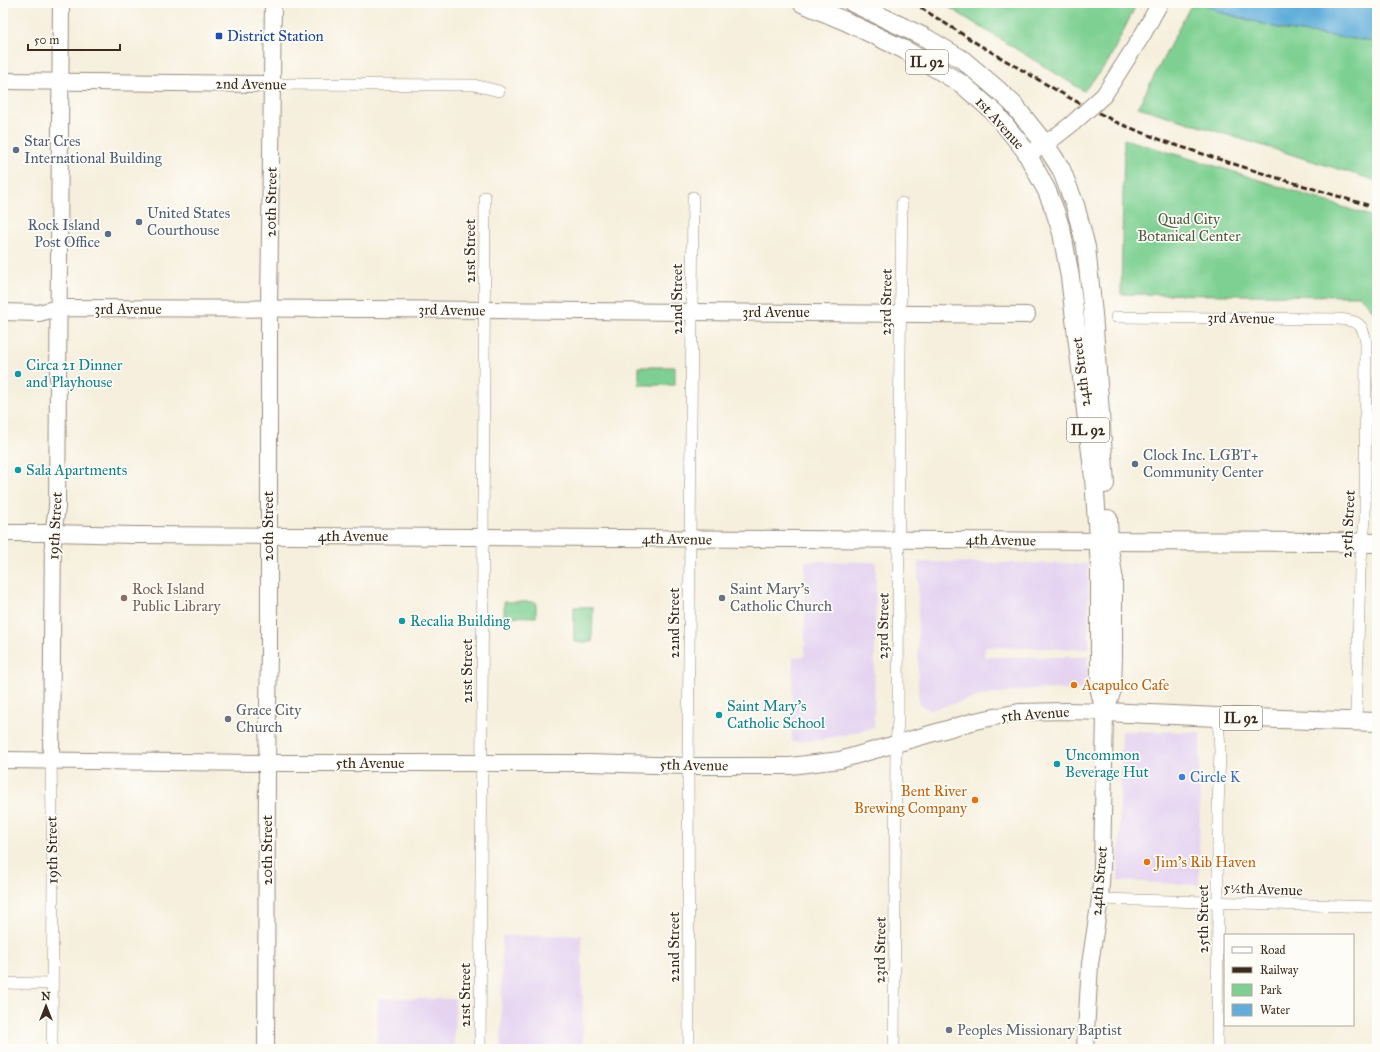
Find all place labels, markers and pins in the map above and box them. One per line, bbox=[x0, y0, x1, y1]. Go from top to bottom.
place label: District Station bbox=[227, 27, 324, 45]
marker: District Station bbox=[214, 31, 224, 41]
place label: Star Cres International Building bbox=[24, 132, 163, 167]
marker: Star Cres International Building bbox=[11, 145, 21, 155]
place label: United States Courthouse bbox=[147, 204, 230, 239]
place label: Rock Island Post Office bbox=[28, 216, 100, 251]
marker: United States Courthouse bbox=[134, 217, 144, 227]
marker: Rock Island Post Office bbox=[103, 229, 113, 239]
place label: Circa 21 Dinner and Playhouse bbox=[26, 356, 123, 391]
marker: Circa 21 Dinner and Playhouse bbox=[13, 369, 23, 379]
place label: Clock Inc. LGBT+ Community Center bbox=[1143, 446, 1264, 481]
marker: Clock Inc. LGBT+ Community Center bbox=[1130, 459, 1140, 469]
place label: Sala Apartments bbox=[26, 461, 127, 479]
marker: Sala Apartments bbox=[13, 465, 23, 475]
place label: Rock Island Public Library bbox=[132, 580, 221, 615]
place label: Saint Mary's Catholic Church bbox=[730, 580, 833, 615]
marker: Rock Island Public Library bbox=[119, 593, 129, 603]
marker: Saint Mary's Catholic Church bbox=[717, 593, 727, 603]
place label: Recalia Building bbox=[410, 612, 511, 630]
marker: Recalia Building bbox=[397, 616, 407, 626]
place label: Acapulco Cafe bbox=[1081, 676, 1169, 694]
marker: Acapulco Cafe bbox=[1069, 680, 1079, 690]
place label: Saint Mary's Catholic School bbox=[727, 697, 826, 732]
place label: Grace City Church bbox=[236, 701, 302, 736]
marker: Saint Mary's Catholic School bbox=[714, 710, 724, 720]
marker: Grace City Church bbox=[223, 714, 233, 724]
place label: Uncommon Beverage Hut bbox=[1065, 746, 1150, 781]
marker: Uncommon Beverage Hut bbox=[1052, 759, 1062, 769]
place label: Circle K bbox=[1190, 768, 1241, 786]
marker: Circle K bbox=[1177, 772, 1187, 782]
place label: Bent River Brewing Company bbox=[854, 782, 968, 817]
marker: Bent River Brewing Company bbox=[970, 795, 980, 805]
place label: Jim's Rib Haven bbox=[1153, 853, 1256, 872]
marker: Jim's Rib Haven bbox=[1142, 857, 1152, 867]
place label: Peoples Missionary Baptist bbox=[957, 1021, 1123, 1039]
marker: Peoples Missionary Baptist bbox=[944, 1025, 954, 1035]

